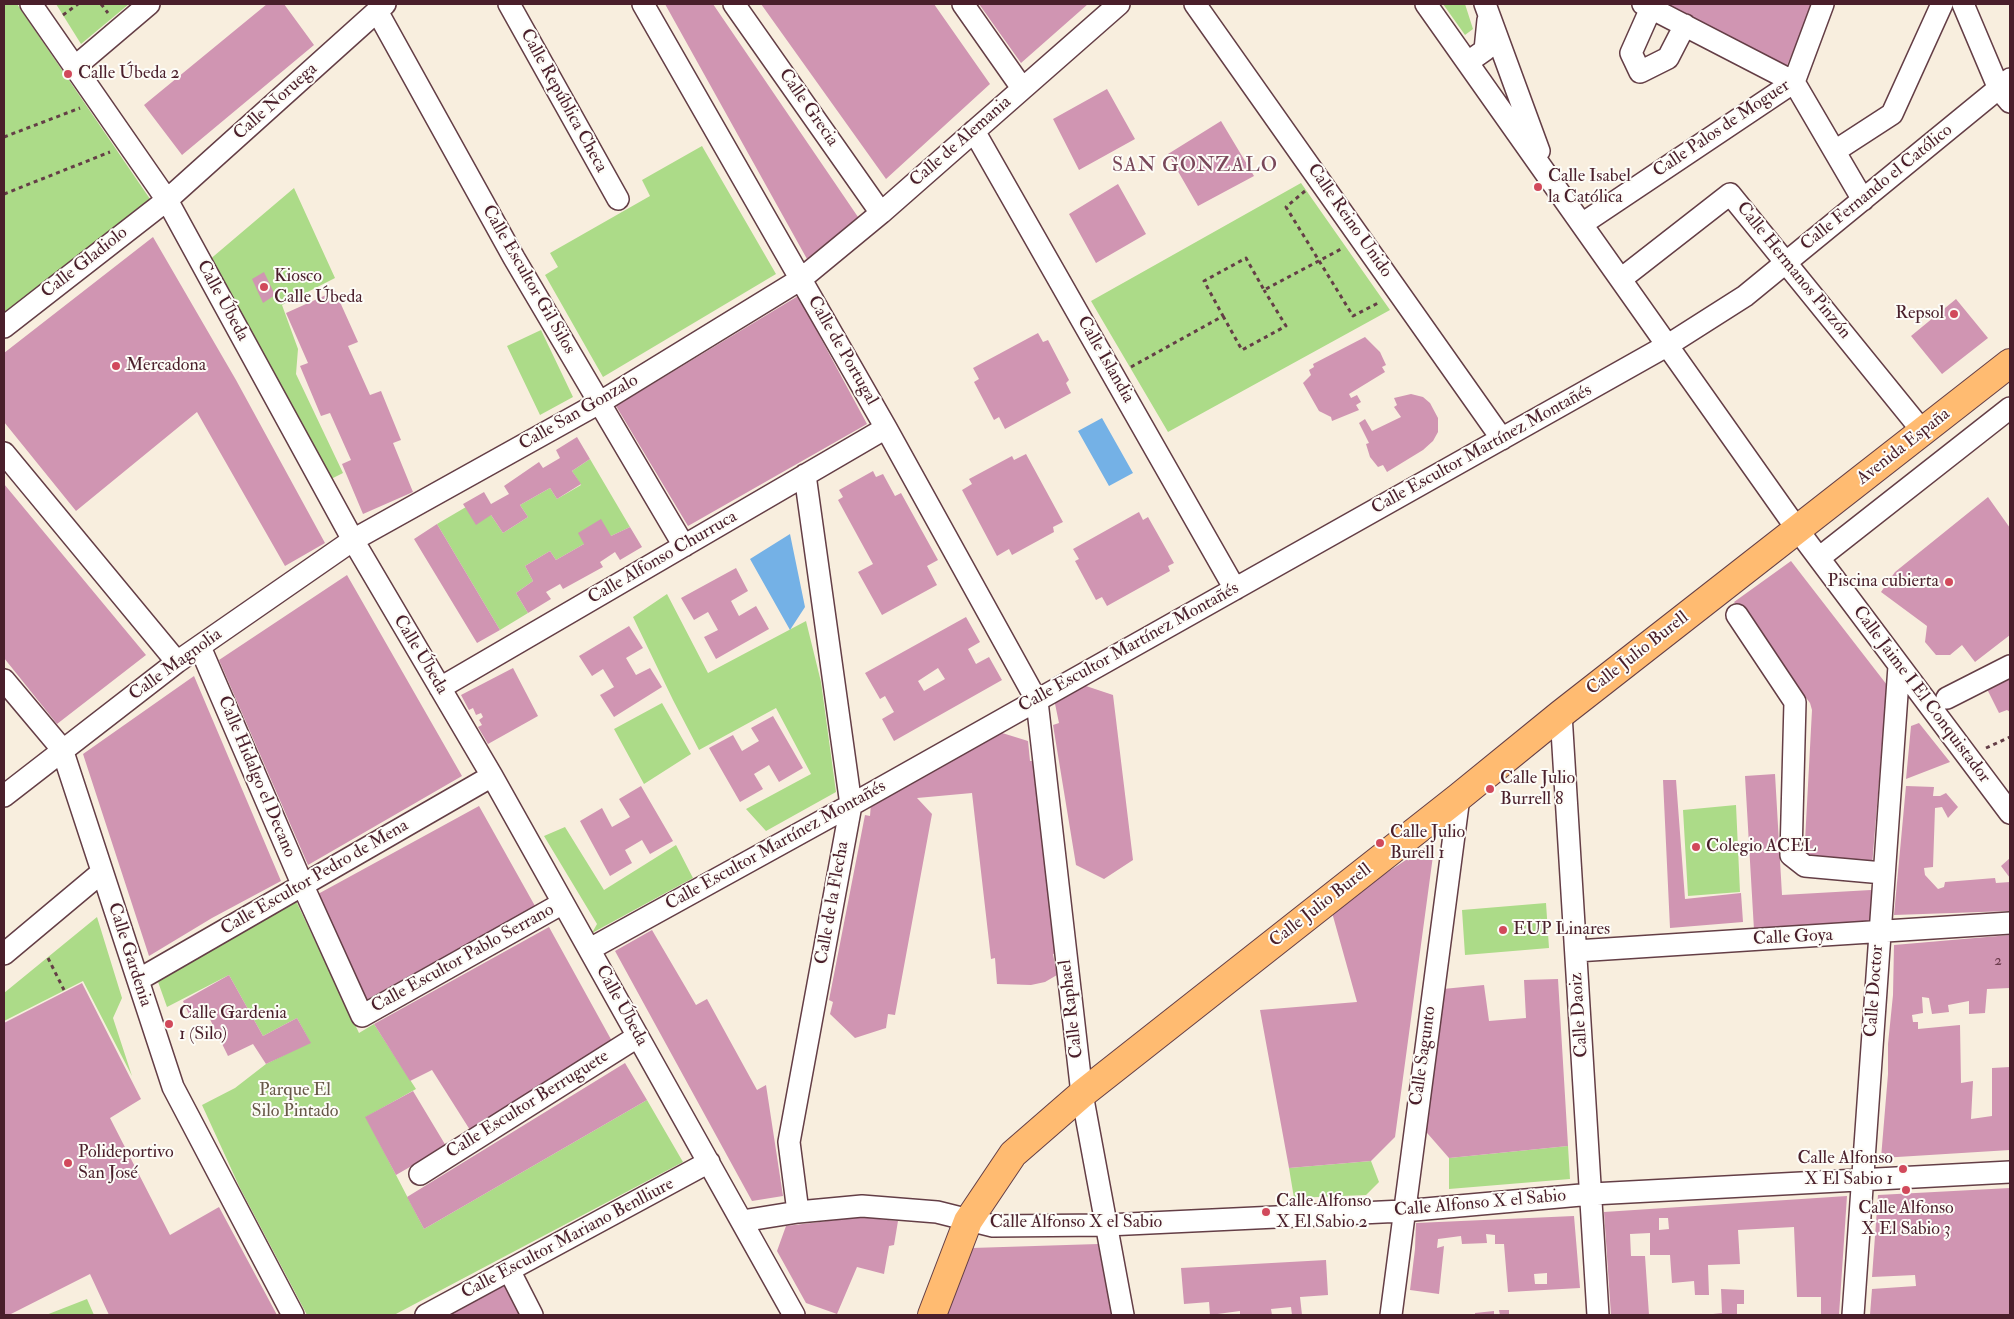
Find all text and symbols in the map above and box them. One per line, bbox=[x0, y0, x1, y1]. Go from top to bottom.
street label: Calle República Checa bbox=[515, 25, 611, 177]
street label: Calle Noruega bbox=[230, 59, 322, 145]
place label: Calle Úbeda 2 bbox=[78, 63, 180, 85]
street label: Calle Grecia bbox=[773, 65, 843, 151]
marker: Calle Úbeda 2 bbox=[62, 68, 74, 80]
street label: Calle Palos de Moguer bbox=[1650, 75, 1794, 183]
street label: Calle de Alemania bbox=[906, 92, 1016, 192]
street label: Calle Fernando el Católico bbox=[1797, 120, 1957, 256]
district label: SAN GONZALO bbox=[1111, 155, 1279, 179]
street label: Calle Reino Unido bbox=[1302, 160, 1396, 282]
place label: Calle Isabel la Católica bbox=[1548, 166, 1631, 208]
marker: Calle Isabel la Católica bbox=[1532, 181, 1544, 193]
street label: Calle Hermanos Pinzón bbox=[1731, 198, 1855, 344]
street label: Calle Escultor Gil Silos bbox=[477, 202, 579, 358]
street label: Calle Gladiolo bbox=[38, 223, 132, 303]
street label: Calle Úbeda bbox=[191, 257, 253, 345]
place label: Kiosco Calle Úbeda bbox=[274, 266, 363, 308]
marker: Kiosco Calle Úbeda bbox=[258, 281, 270, 293]
street label: Calle de Portugal bbox=[802, 293, 882, 409]
place label: Repsol bbox=[1895, 303, 1944, 325]
marker: Repsol bbox=[1948, 308, 1960, 320]
street label: Calle Islandia bbox=[1071, 313, 1139, 407]
place label: Mercadona bbox=[126, 355, 206, 377]
marker: Mercadona bbox=[110, 360, 122, 372]
street label: Calle San Gonzalo bbox=[516, 370, 642, 456]
street label: Calle Escultor Martínez Montañés bbox=[1368, 380, 1596, 520]
street label: Avenida España bbox=[1853, 404, 1955, 490]
street label: Calle Alfonso Churruca bbox=[585, 507, 741, 609]
place label: Piscina cubierta bbox=[1828, 571, 1939, 593]
marker: Piscina cubierta bbox=[1943, 576, 1955, 588]
street label: Calle Escultor Martínez Montañés bbox=[1015, 578, 1243, 718]
street label: Calle Jaime I El Conquistador bbox=[1847, 602, 1995, 788]
street label: Calle Julio Burell bbox=[1583, 607, 1693, 701]
street label: Calle Úbeda bbox=[388, 611, 452, 699]
street label: Calle Magnolia bbox=[125, 624, 227, 706]
street label: Calle Hidalgo el Decano bbox=[212, 693, 300, 861]
place label: Calle Julio Burrell 8 bbox=[1500, 768, 1575, 811]
street label: Calle Escultor Martínez Montañés bbox=[662, 776, 890, 916]
marker: Calle Julio Burrell 8 bbox=[1484, 783, 1496, 795]
street label: Calle Escultor Pedro de Mena bbox=[217, 815, 413, 941]
place label: Calle Julio Burell 1 bbox=[1390, 822, 1465, 864]
place label: Colegio ACEL bbox=[1706, 836, 1816, 858]
marker: Calle Julio Burell 1 bbox=[1374, 837, 1386, 849]
street label: Calle de la Flecha bbox=[812, 840, 854, 966]
marker: Colegio ACEL bbox=[1690, 841, 1702, 853]
street label: Calle Julio Burell bbox=[1266, 859, 1376, 953]
street label: Calle Gardenia bbox=[102, 900, 156, 1010]
street label: Calle Escultor Pablo Serrano bbox=[368, 900, 558, 1018]
place label: EUP Linares bbox=[1513, 919, 1610, 941]
marker: EUP Linares bbox=[1497, 924, 1509, 936]
street label: Calle Goya bbox=[1753, 925, 1833, 951]
street label: Calle Doctor bbox=[1861, 944, 1889, 1038]
house number: 2 bbox=[1994, 953, 2002, 971]
street label: Calle Raphael bbox=[1055, 958, 1089, 1060]
street label: Calle Úbeda bbox=[590, 962, 652, 1050]
street label: Calle Daoiz bbox=[1566, 972, 1594, 1058]
place label: Calle Gardenia 1 (Silo) bbox=[179, 1003, 287, 1046]
street label: Calle Sagunto bbox=[1406, 1005, 1442, 1107]
marker: Calle Gardenia 1 (Silo) bbox=[163, 1018, 175, 1030]
street label: Calle Escultor Berruguete bbox=[443, 1046, 613, 1164]
park label: Parque El Silo Pintado bbox=[252, 1080, 338, 1122]
place label: Polideportivo San José bbox=[78, 1142, 174, 1184]
place label: Calle Alfonso X El Sabio 1 bbox=[1797, 1148, 1893, 1190]
marker: Polideportivo San José bbox=[62, 1157, 74, 1169]
marker: Calle Alfonso X El Sabio 1 bbox=[1897, 1163, 1909, 1175]
street label: Calle Escultor Mariano Benlliure bbox=[458, 1174, 678, 1304]
marker: Calle Alfonso X El Sabio 3 bbox=[1900, 1184, 1912, 1196]
street label: Calle Alfonso X el Sabio bbox=[1393, 1186, 1567, 1222]
place label: Calle Alfonso X El Sabio 2 bbox=[1276, 1191, 1372, 1234]
place label: Calle Alfonso X El Sabio 3 bbox=[1858, 1198, 1954, 1240]
marker: Calle Alfonso X El Sabio 2 bbox=[1260, 1206, 1272, 1218]
street label: Calle Alfonso X el Sabio bbox=[990, 1212, 1162, 1234]

